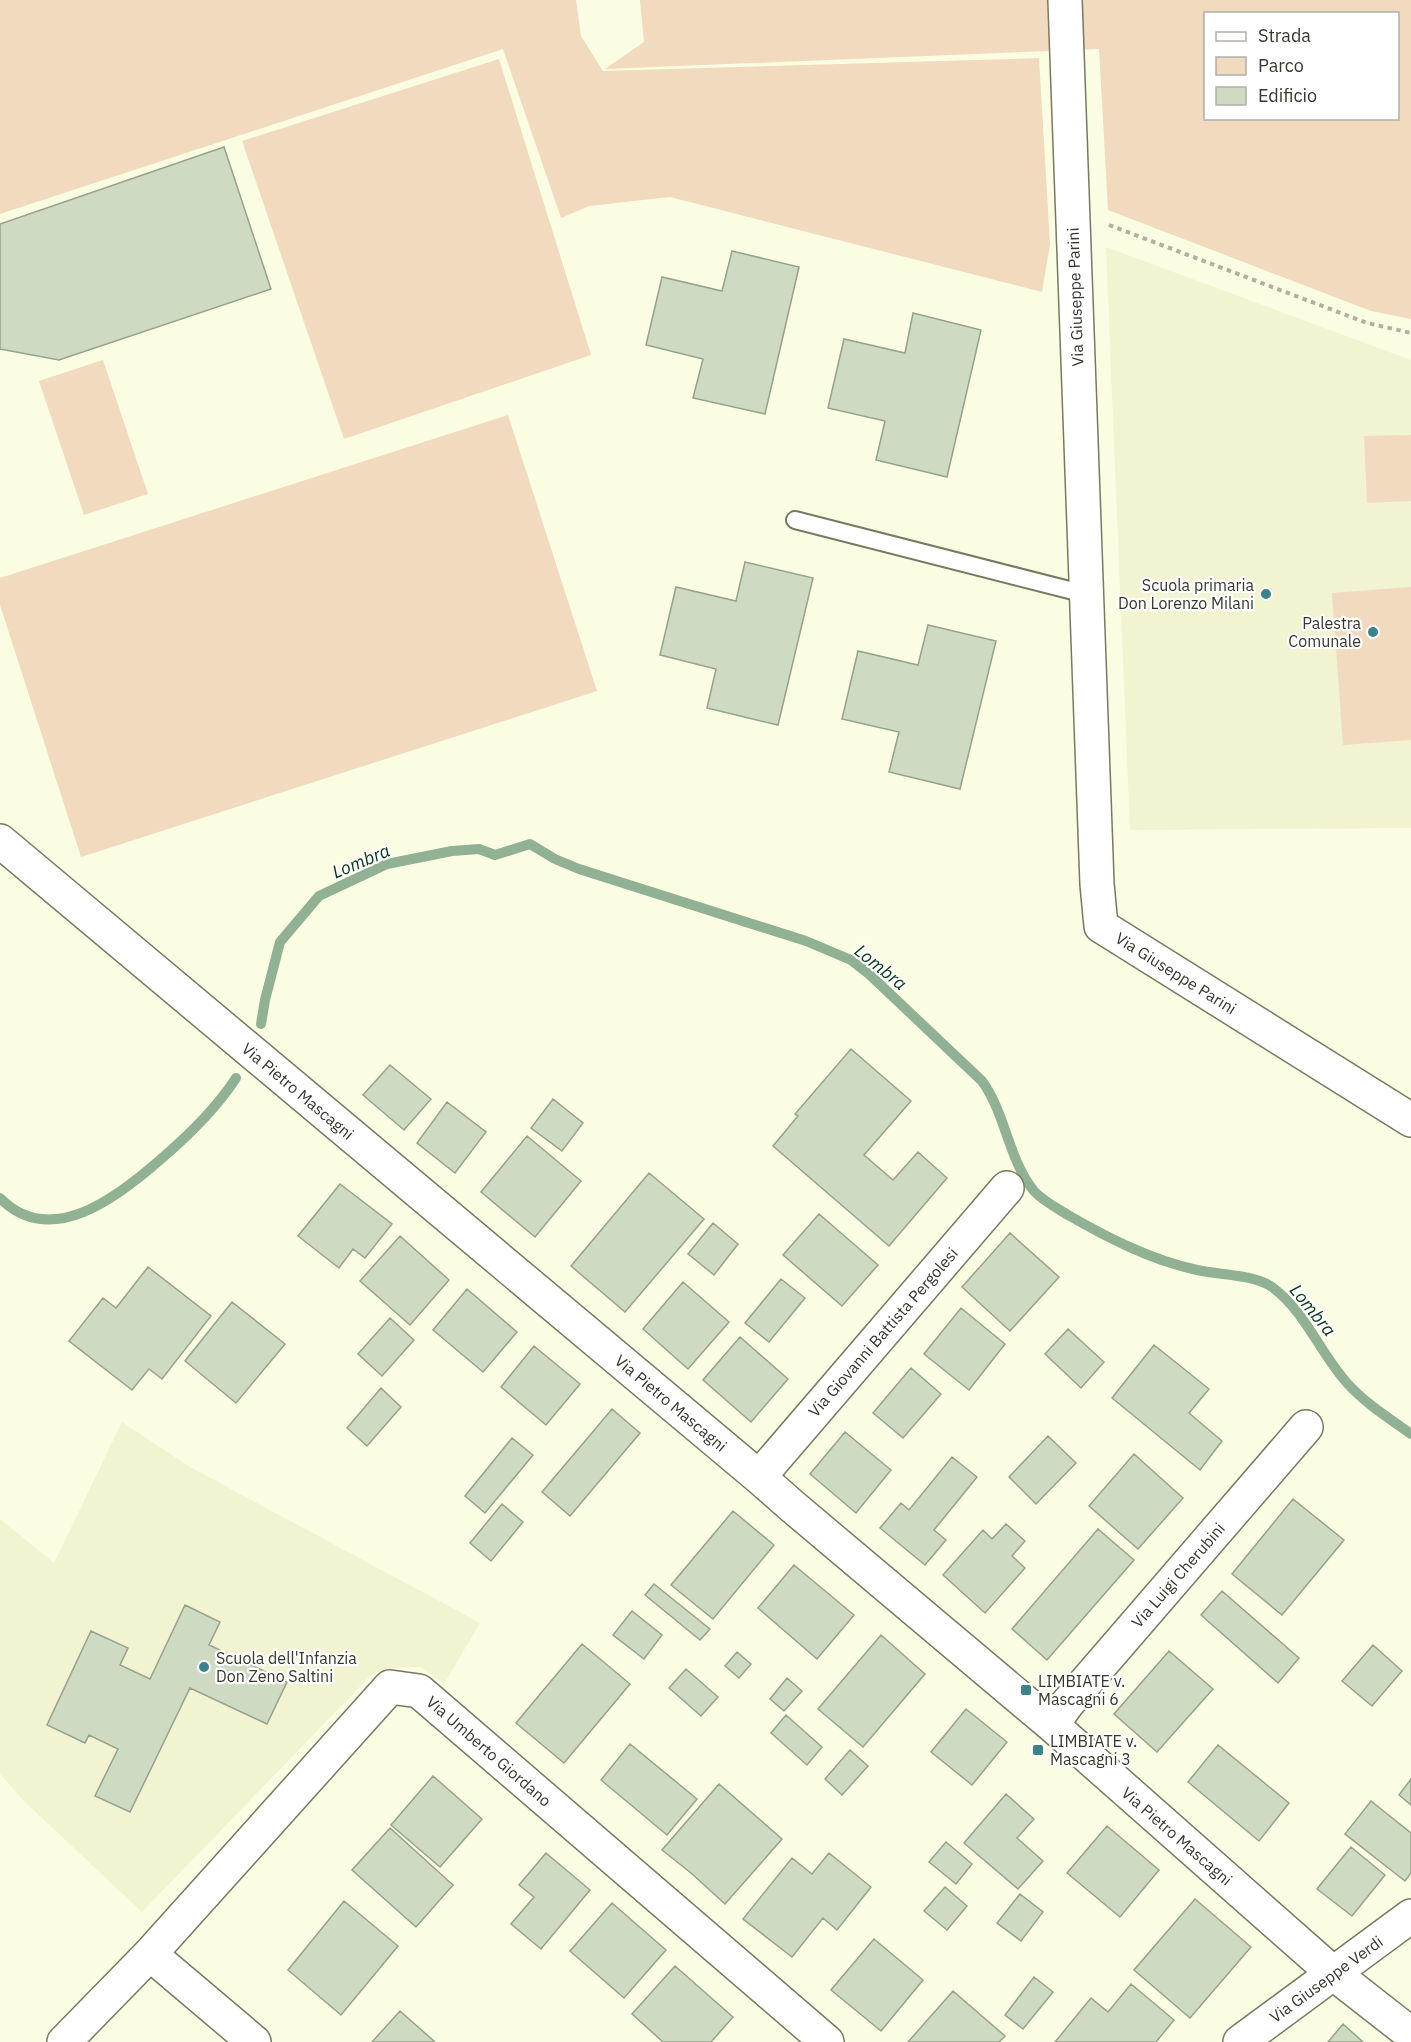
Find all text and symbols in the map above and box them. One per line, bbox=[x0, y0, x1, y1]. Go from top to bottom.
legend bbox=[1204, 12, 1399, 120]
text: Strada bbox=[1258, 24, 1311, 47]
text: Parco bbox=[1258, 54, 1304, 77]
text: Edificio bbox=[1258, 84, 1317, 107]
street label: Via Giuseppe Parini bbox=[1063, 227, 1087, 367]
place label: Scuola primaria Don Lorenzo Milani bbox=[1118, 575, 1254, 613]
marker: Scuola primaria Don Lorenzo Milani bbox=[1259, 587, 1273, 601]
place label: Palestra Comunale bbox=[1288, 613, 1361, 651]
marker: Palestra Comunale bbox=[1366, 625, 1380, 639]
water label: Lombra bbox=[329, 839, 393, 883]
street label: Via Giuseppe Parini bbox=[1112, 928, 1240, 1018]
water label: Lombra bbox=[850, 939, 912, 995]
street label: Via Pietro Mascagni bbox=[238, 1038, 358, 1144]
street label: Via Giovanni Battista Pergolesi bbox=[804, 1243, 962, 1421]
water label: Lombra bbox=[1285, 1279, 1341, 1341]
street label: Via Pietro Mascagni bbox=[611, 1350, 731, 1456]
street label: Via Luigi Cherubini bbox=[1127, 1518, 1229, 1632]
place label: Scuola dell'Infanzia Don Zeno Saltini bbox=[216, 1648, 357, 1686]
marker: Scuola dell'Infanzia Don Zeno Saltini bbox=[197, 1660, 211, 1674]
place label: LIMBIATE v. Mascagni 6 bbox=[1038, 1671, 1125, 1709]
marker: LIMBIATE v. Mascagni 6 bbox=[1019, 1683, 1033, 1697]
street label: Via Umberto Giordano bbox=[422, 1691, 556, 1811]
place label: LIMBIATE v. Mascagni 3 bbox=[1050, 1731, 1137, 1769]
marker: LIMBIATE v. Mascagni 3 bbox=[1031, 1743, 1045, 1757]
street label: Via Pietro Mascagni bbox=[1118, 1782, 1236, 1890]
street label: Via Giuseppe Verdi bbox=[1265, 1931, 1387, 2027]

